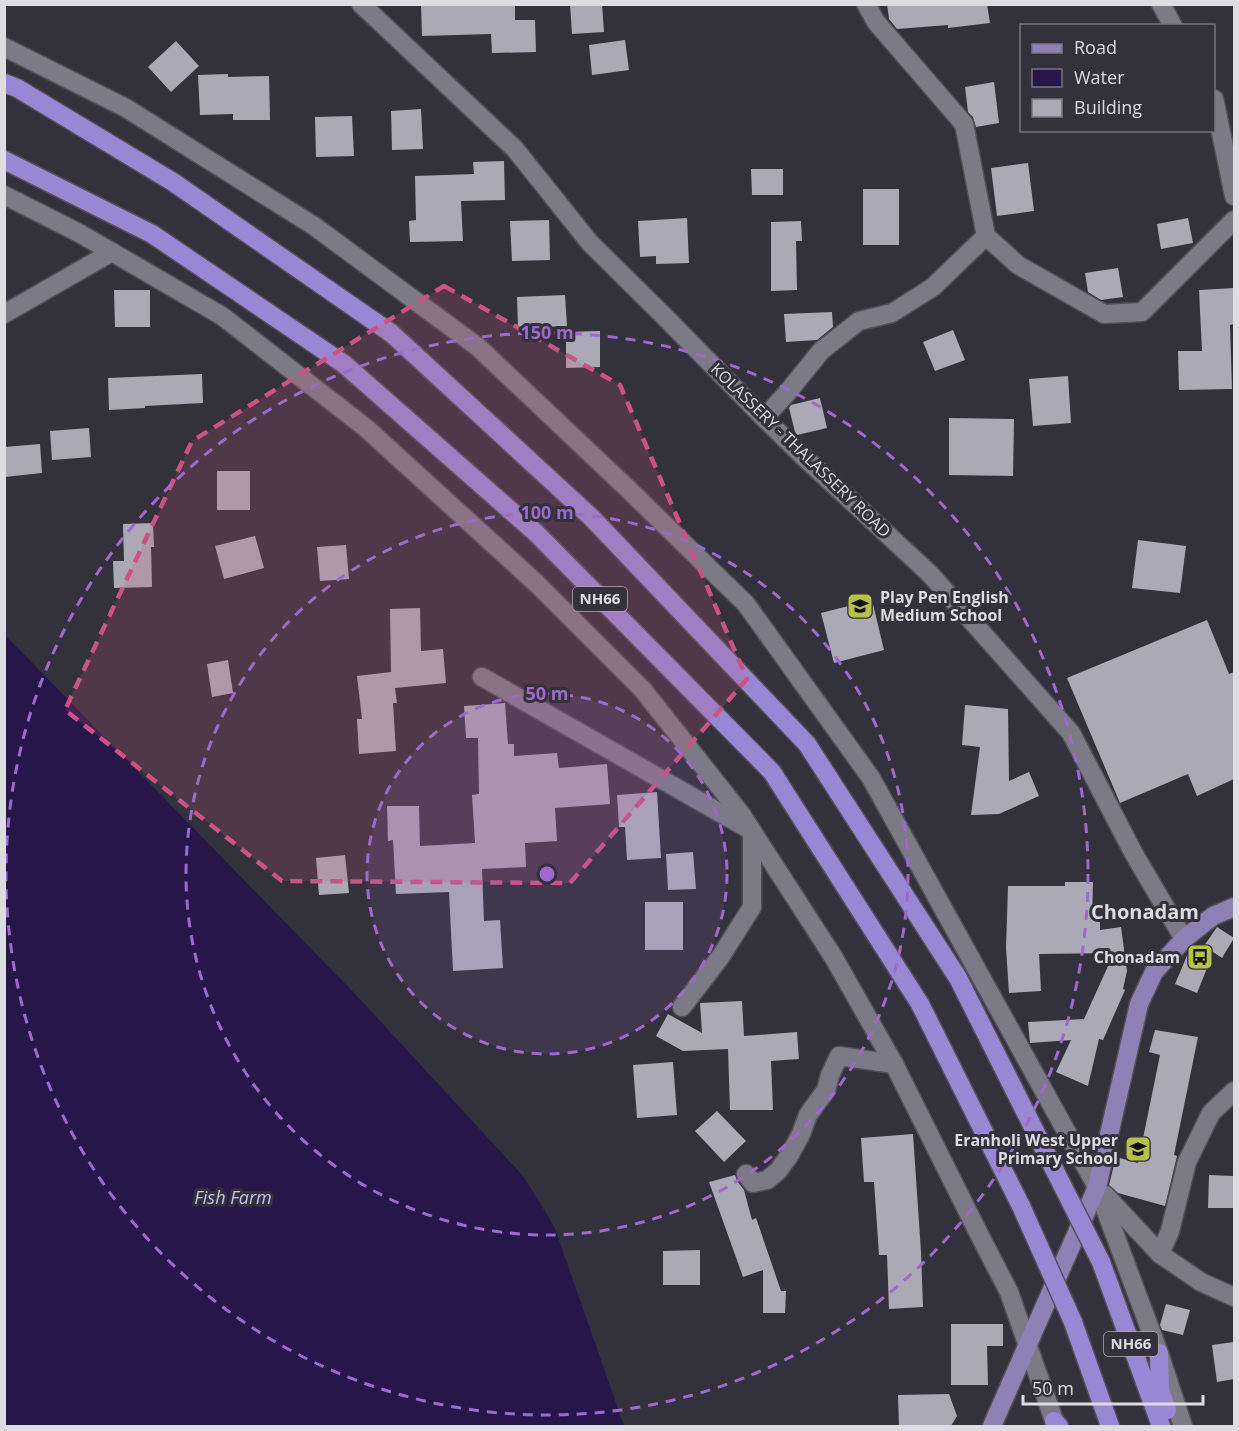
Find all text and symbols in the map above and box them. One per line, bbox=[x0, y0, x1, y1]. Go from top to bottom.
legend bbox=[1020, 24, 1215, 132]
text: Road bbox=[1074, 35, 1117, 59]
text: Water bbox=[1074, 65, 1125, 89]
text: Building bbox=[1074, 95, 1142, 119]
text: 150 m bbox=[520, 320, 574, 344]
street label: KOLASSERY - THALASSERY ROAD bbox=[706, 358, 896, 542]
text: 100 m bbox=[520, 500, 574, 524]
place label: Play Pen English Medium School bbox=[880, 586, 1009, 626]
road number: NH66 bbox=[573, 587, 627, 611]
school or university icon: Play Pen English Medium School bbox=[845, 591, 875, 621]
text: 50 m bbox=[526, 681, 568, 705]
centre of rings bbox=[537, 864, 557, 884]
district label: Chonadam bbox=[1091, 898, 1199, 925]
bus stop icon: Chonadam bbox=[1185, 942, 1215, 972]
place label: Chonadam bbox=[1094, 946, 1180, 968]
place label: Eranholi West Upper Primary School bbox=[954, 1129, 1118, 1169]
school or university icon: Eranholi West Upper Primary School bbox=[1123, 1134, 1153, 1164]
water label: Fish Farm bbox=[194, 1185, 272, 1209]
road number: NH66 bbox=[1104, 1332, 1158, 1356]
scale bar bbox=[1023, 1368, 1203, 1406]
text: 50 m bbox=[1032, 1376, 1074, 1400]

